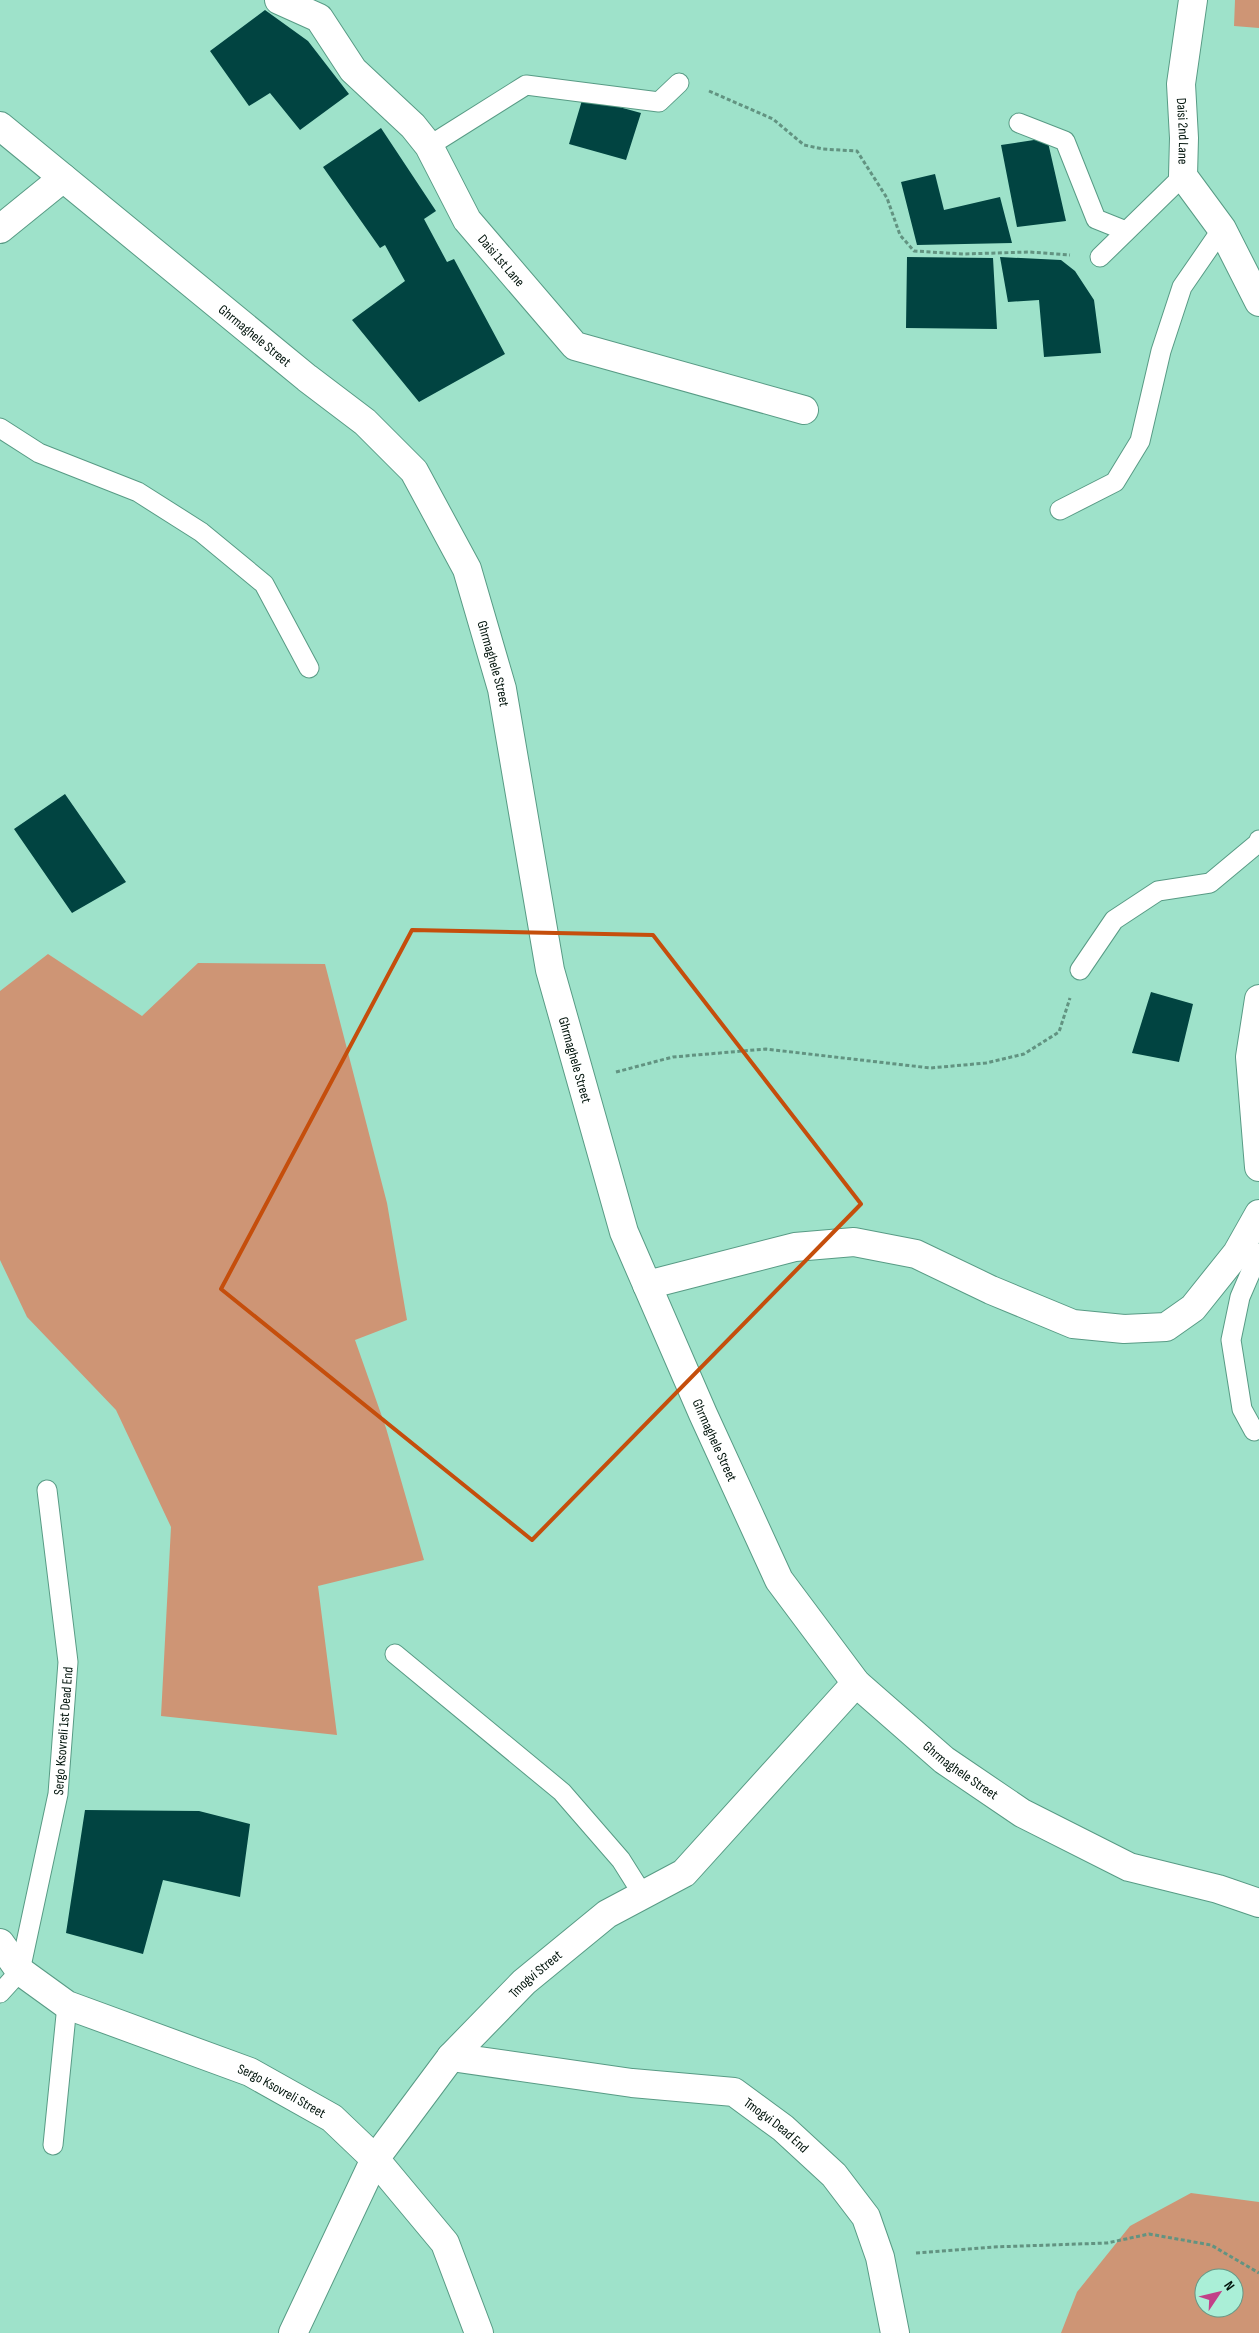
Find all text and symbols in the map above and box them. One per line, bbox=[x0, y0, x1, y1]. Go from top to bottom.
street label: Daisi 2nd Lane bbox=[1173, 97, 1193, 165]
street label: Daisi 1st Lane bbox=[475, 231, 529, 290]
street label: Ghrmaghele Street bbox=[215, 301, 295, 370]
street label: Ghrmaghele Street bbox=[474, 618, 513, 708]
street label: Ghrmaghele Street bbox=[555, 1015, 596, 1105]
street label: Ghrmaghele Street bbox=[689, 1396, 741, 1484]
street label: Sergo Ksovreli 1st Dead End bbox=[49, 1666, 76, 1796]
street label: Ghrmaghele Street bbox=[920, 1737, 1002, 1803]
street label: Tmogvi Street bbox=[505, 1946, 565, 2001]
street label: Sergo Ksovreli Street bbox=[236, 2060, 329, 2121]
street label: Tmogvi Dead End bbox=[741, 2094, 813, 2156]
north arrow bbox=[1194, 2268, 1244, 2318]
text: N bbox=[1220, 2278, 1238, 2294]

